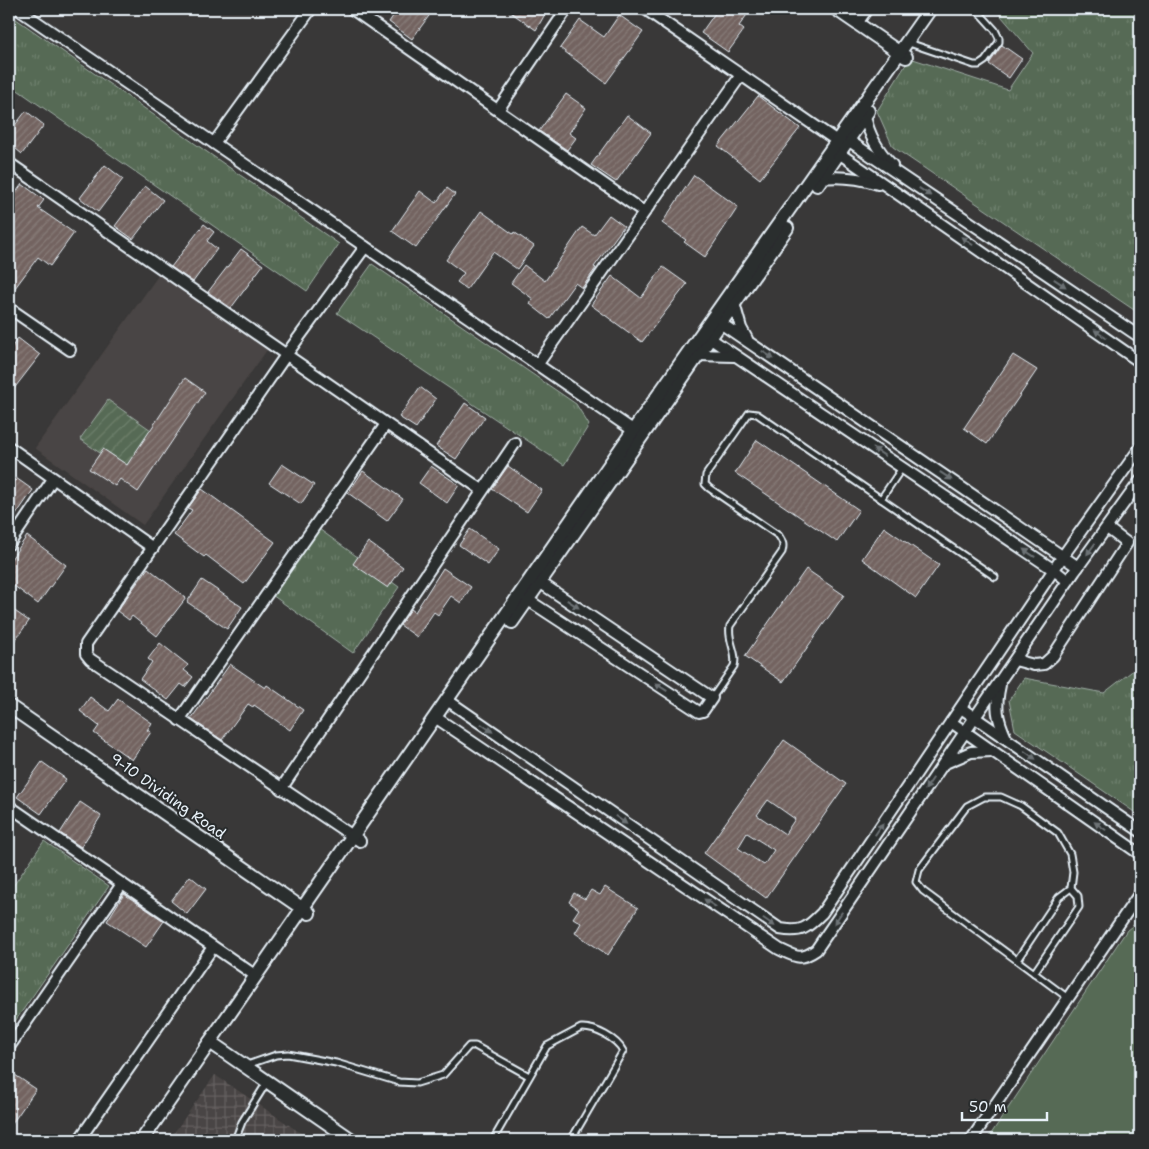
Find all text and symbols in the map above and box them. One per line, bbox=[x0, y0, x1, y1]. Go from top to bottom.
one-way arrow bbox=[918, 187, 932, 197]
one-way arrow bbox=[960, 236, 974, 246]
one-way arrow bbox=[1053, 278, 1067, 287]
one-way arrow bbox=[1093, 329, 1107, 339]
one-way arrow bbox=[761, 350, 775, 360]
one-way arrow bbox=[873, 448, 886, 457]
one-way arrow bbox=[939, 471, 952, 481]
one-way arrow bbox=[1086, 542, 1096, 556]
one-way arrow bbox=[1022, 548, 1036, 558]
one-way arrow bbox=[566, 599, 579, 609]
one-way arrow bbox=[655, 682, 668, 692]
one-way arrow bbox=[480, 723, 494, 733]
street label: 9-10 Dividing Road bbox=[106, 748, 230, 844]
one-way arrow bbox=[1023, 750, 1037, 760]
one-way arrow bbox=[924, 777, 934, 790]
one-way arrow bbox=[614, 815, 628, 825]
one-way arrow bbox=[1093, 821, 1107, 831]
one-way arrow bbox=[874, 823, 883, 836]
one-way arrow bbox=[704, 898, 717, 907]
one-way arrow bbox=[833, 911, 842, 924]
one-way arrow bbox=[763, 917, 776, 927]
scale bar bbox=[962, 1089, 1046, 1121]
text: 50 m bbox=[969, 1097, 1007, 1117]

